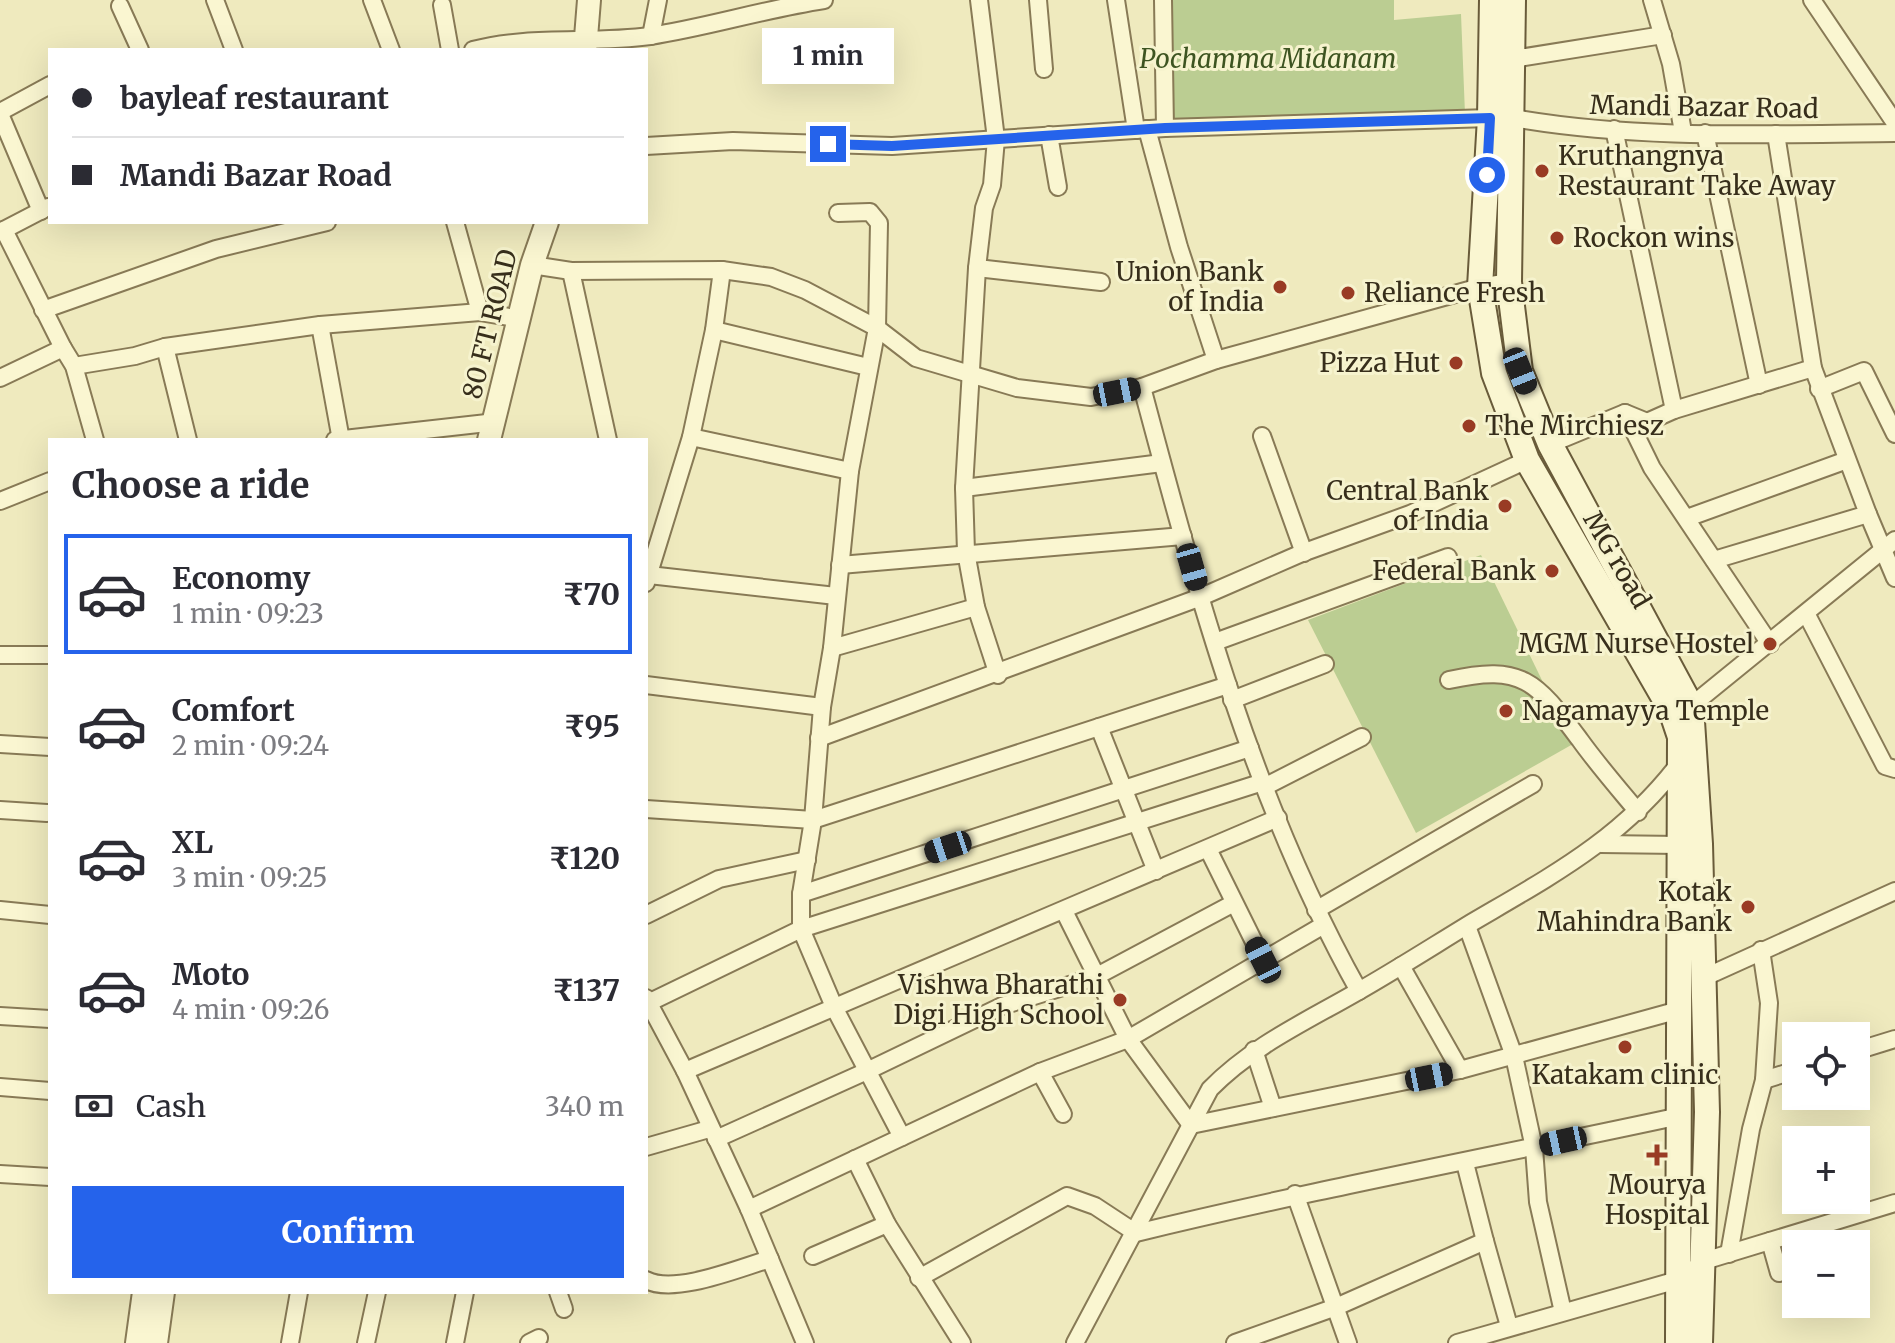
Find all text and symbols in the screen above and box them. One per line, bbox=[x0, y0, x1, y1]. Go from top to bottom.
callout: 1 min bbox=[762, 28, 894, 84]
text: 1 min bbox=[793, 39, 863, 72]
park label: Pochamma Midanam bbox=[1139, 42, 1397, 75]
text: bayleaf restaurant bbox=[120, 79, 389, 117]
street label: Mandi Bazar Road bbox=[1589, 88, 1819, 125]
route end bbox=[810, 126, 846, 162]
place label: Kruthangnya Restaurant Take Away bbox=[1558, 139, 1836, 202]
text: Mandi Bazar Road bbox=[120, 156, 392, 194]
route start bbox=[1469, 157, 1505, 193]
marker: Kruthangnya Restaurant Take Away bbox=[1533, 162, 1551, 180]
place label: Rockon wins bbox=[1573, 221, 1735, 254]
marker: Rockon wins bbox=[1548, 229, 1566, 247]
street label: 80 FT ROAD bbox=[455, 246, 524, 402]
place label: Union Bank of India bbox=[1116, 255, 1265, 318]
place label: Reliance Fresh bbox=[1364, 276, 1545, 309]
marker: Union Bank of India bbox=[1271, 278, 1289, 296]
marker: Reliance Fresh bbox=[1339, 284, 1357, 302]
car bbox=[1500, 344, 1540, 398]
place label: Pizza Hut bbox=[1319, 346, 1440, 379]
marker: Pizza Hut bbox=[1447, 354, 1465, 372]
car bbox=[1091, 376, 1143, 408]
place label: The Mirchiesz bbox=[1485, 409, 1664, 442]
marker: The Mirchiesz bbox=[1460, 417, 1478, 435]
text: Choose a ride bbox=[72, 463, 309, 508]
place label: Central Bank of India bbox=[1326, 474, 1490, 537]
marker: Central Bank of India bbox=[1496, 497, 1514, 515]
street label: MG road bbox=[1576, 505, 1659, 614]
car bbox=[1174, 541, 1210, 593]
place label: Federal Bank bbox=[1372, 554, 1537, 587]
icon: car bbox=[76, 558, 148, 630]
text: Economy bbox=[172, 559, 310, 597]
marker: Federal Bank bbox=[1543, 562, 1561, 580]
text: ₹70 bbox=[562, 575, 620, 613]
text: 1 min · 09:23 bbox=[172, 597, 324, 630]
place label: MGM Nurse Hostel bbox=[1519, 627, 1754, 660]
marker: MGM Nurse Hostel bbox=[1761, 635, 1779, 653]
icon: car bbox=[76, 690, 148, 762]
text: Comfort bbox=[172, 691, 295, 729]
place label: Nagamayya Temple bbox=[1522, 694, 1769, 727]
marker: Nagamayya Temple bbox=[1497, 702, 1515, 720]
text: ₹95 bbox=[564, 707, 620, 745]
text: 2 min · 09:24 bbox=[172, 729, 329, 762]
icon: car bbox=[76, 822, 148, 894]
text: XL bbox=[172, 823, 213, 861]
car bbox=[921, 828, 975, 866]
text: ₹120 bbox=[549, 839, 620, 877]
text: 3 min · 09:25 bbox=[172, 861, 327, 894]
place label: Kotak Mahindra Bank bbox=[1537, 875, 1733, 938]
marker: Kotak Mahindra Bank bbox=[1739, 898, 1757, 916]
car bbox=[1241, 933, 1285, 987]
icon: car bbox=[76, 954, 148, 1026]
text: Moto bbox=[172, 955, 250, 993]
place label: Vishwa Bharathi Digi High School bbox=[894, 968, 1104, 1031]
text: ₹137 bbox=[552, 971, 620, 1009]
marker: Vishwa Bharathi Digi High School bbox=[1111, 991, 1129, 1009]
text: 4 min · 09:26 bbox=[172, 993, 329, 1026]
map controls bbox=[1782, 1022, 1870, 1318]
button: locate bbox=[1782, 1022, 1870, 1110]
marker: Katakam clinic bbox=[1616, 1038, 1634, 1056]
place label: Katakam clinic bbox=[1531, 1058, 1719, 1091]
car bbox=[1403, 1061, 1455, 1093]
icon: cash bbox=[72, 1084, 116, 1128]
text: Cash bbox=[136, 1087, 206, 1125]
text: 340 m bbox=[545, 1090, 624, 1123]
car bbox=[1537, 1124, 1589, 1158]
button: + bbox=[1782, 1126, 1870, 1214]
marker: Mourya Hospital bbox=[1646, 1144, 1668, 1166]
place label: Mourya Hospital bbox=[1605, 1168, 1709, 1231]
button: Confirm bbox=[72, 1186, 624, 1278]
button: − bbox=[1782, 1230, 1870, 1318]

